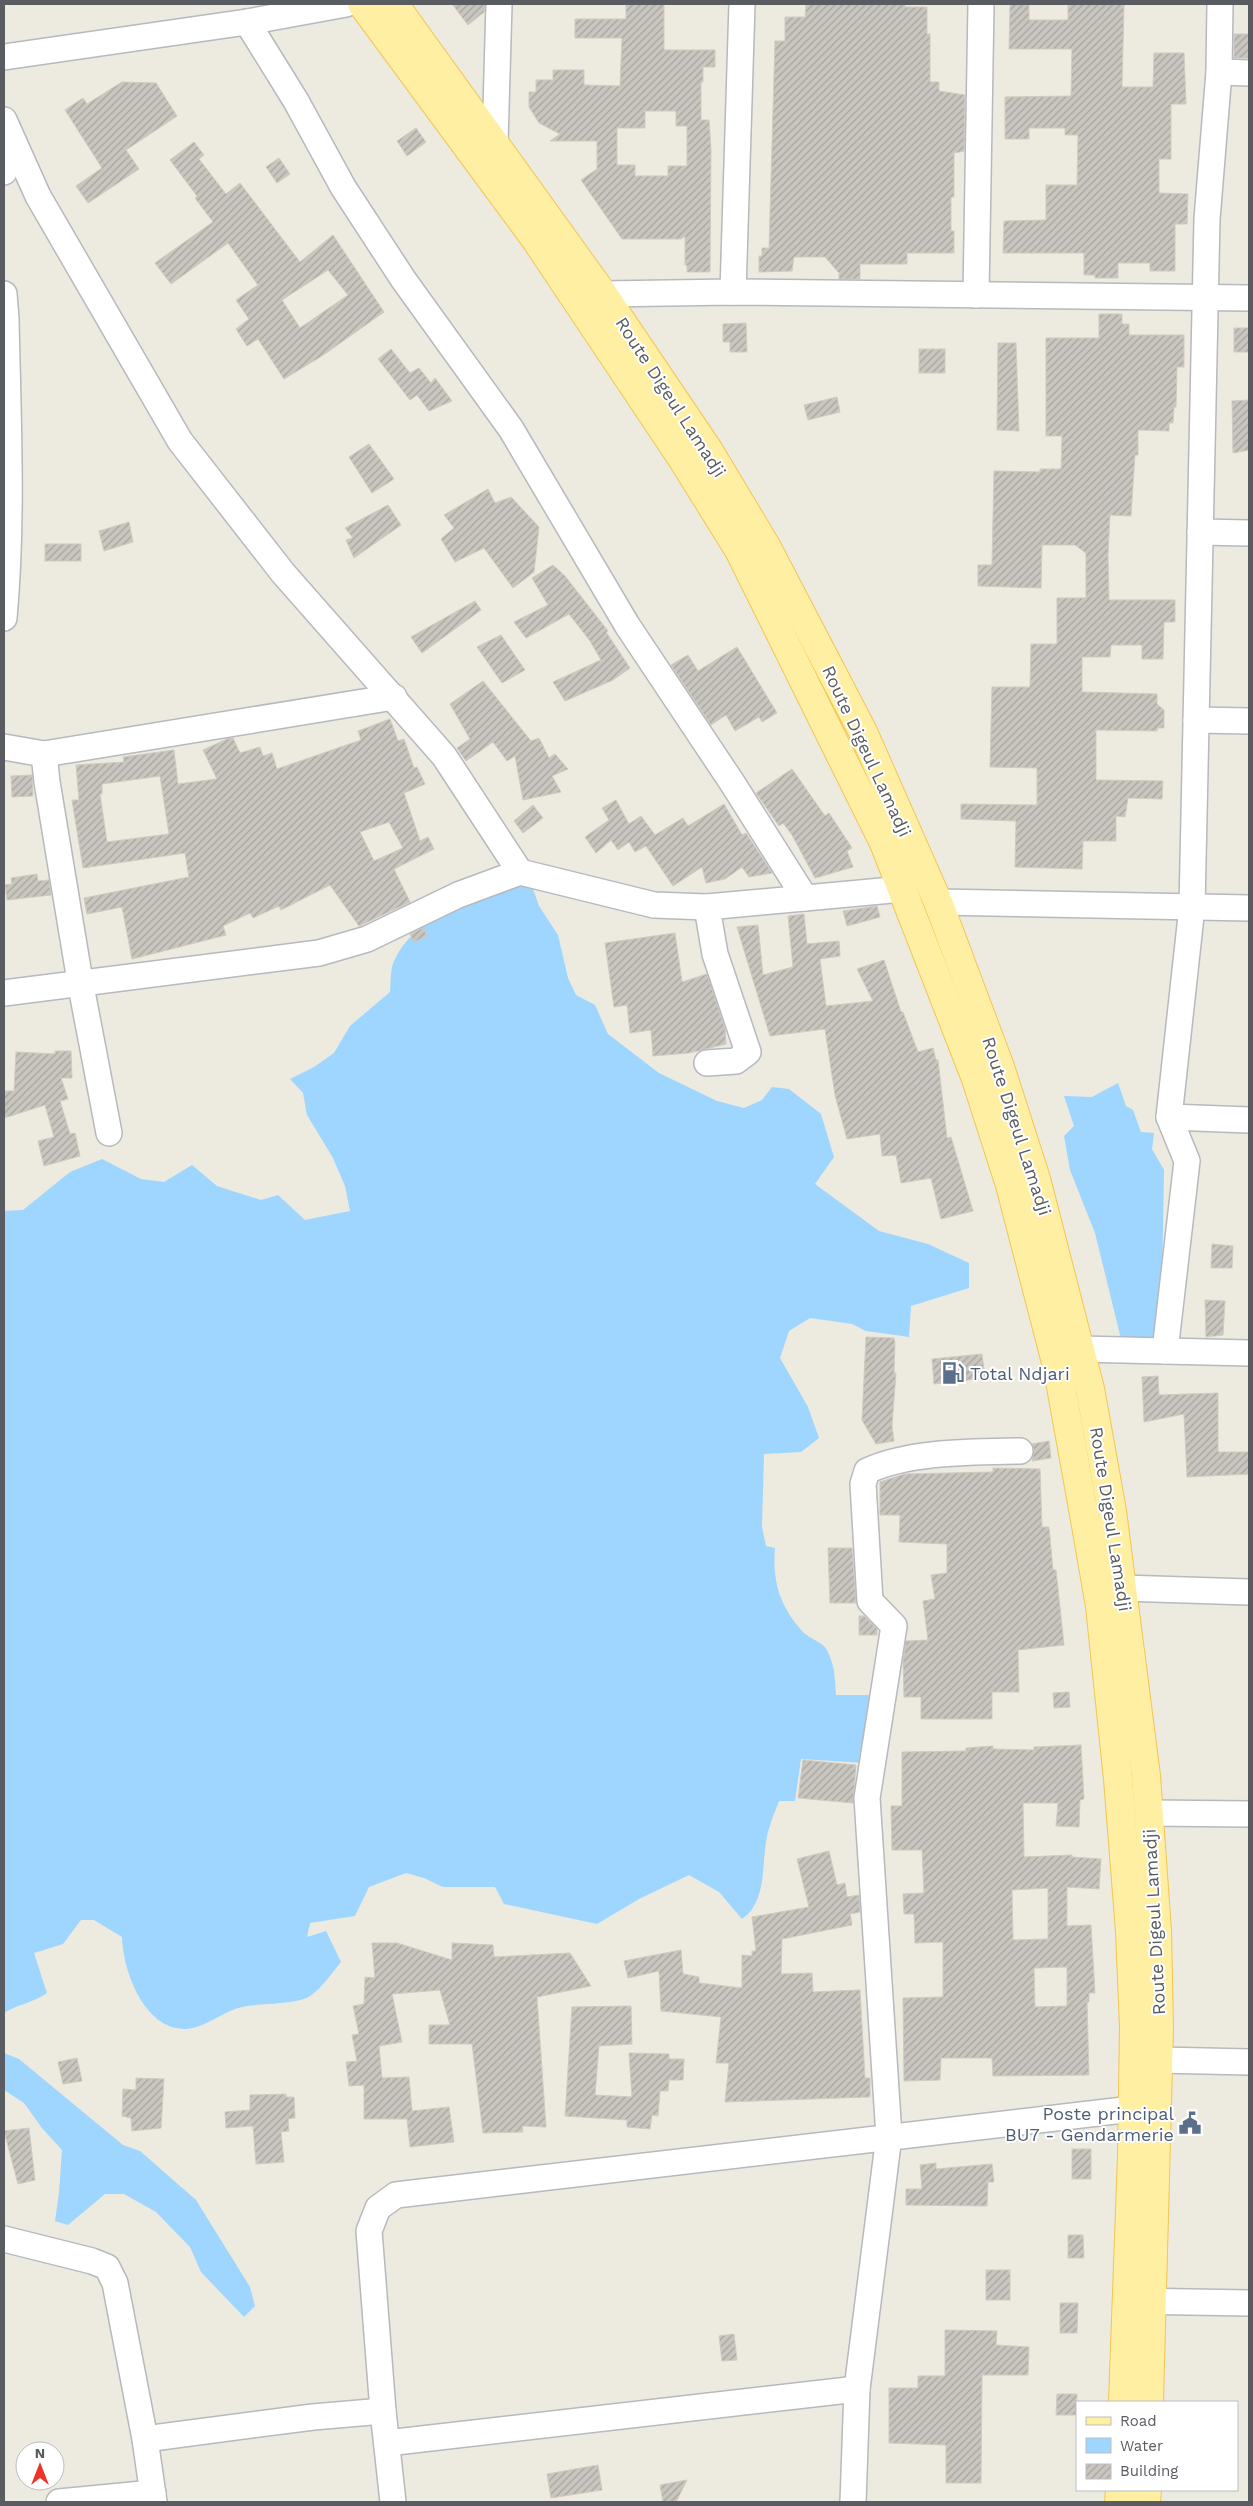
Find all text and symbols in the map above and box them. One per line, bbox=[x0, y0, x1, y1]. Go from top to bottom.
street label: Route Digeul Lamadji bbox=[611, 313, 731, 481]
street label: Route Digeul Lamadji bbox=[818, 662, 916, 840]
street label: Route Digeul Lamadji bbox=[978, 1034, 1056, 1218]
fuel station icon: Total Ndjari bbox=[940, 1360, 966, 1386]
place label: Total Ndjari bbox=[970, 1363, 1070, 1384]
street label: Route Digeul Lamadji bbox=[1086, 1425, 1136, 1613]
street label: Route Digeul Lamadji bbox=[1139, 1828, 1169, 2016]
place label: Poste principal BU7 - Gendarmerie bbox=[1005, 2103, 1174, 2145]
public building icon: Poste principal BU7 - Gendarmerie bbox=[1177, 2110, 1203, 2136]
legend bbox=[1076, 2401, 1238, 2491]
text: Road bbox=[1120, 2412, 1157, 2430]
text: Water bbox=[1120, 2437, 1163, 2455]
north arrow bbox=[15, 2441, 65, 2491]
text: N bbox=[35, 2445, 45, 2461]
text: Building bbox=[1120, 2462, 1178, 2480]

